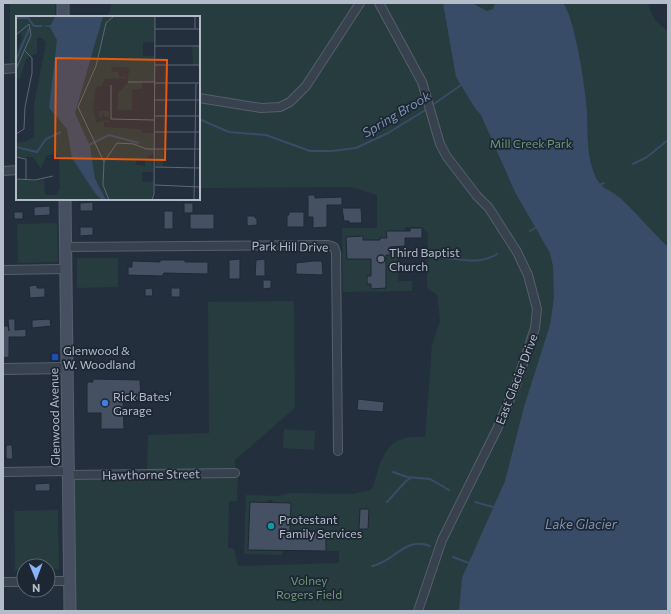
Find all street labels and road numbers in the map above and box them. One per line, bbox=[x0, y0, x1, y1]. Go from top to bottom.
street label: Park Hill Drive bbox=[251, 238, 329, 254]
street label: East Glacier Drive bbox=[492, 332, 540, 426]
street label: Glenwood Avenue bbox=[46, 368, 62, 466]
street label: Hawthorne Street bbox=[102, 466, 200, 482]

